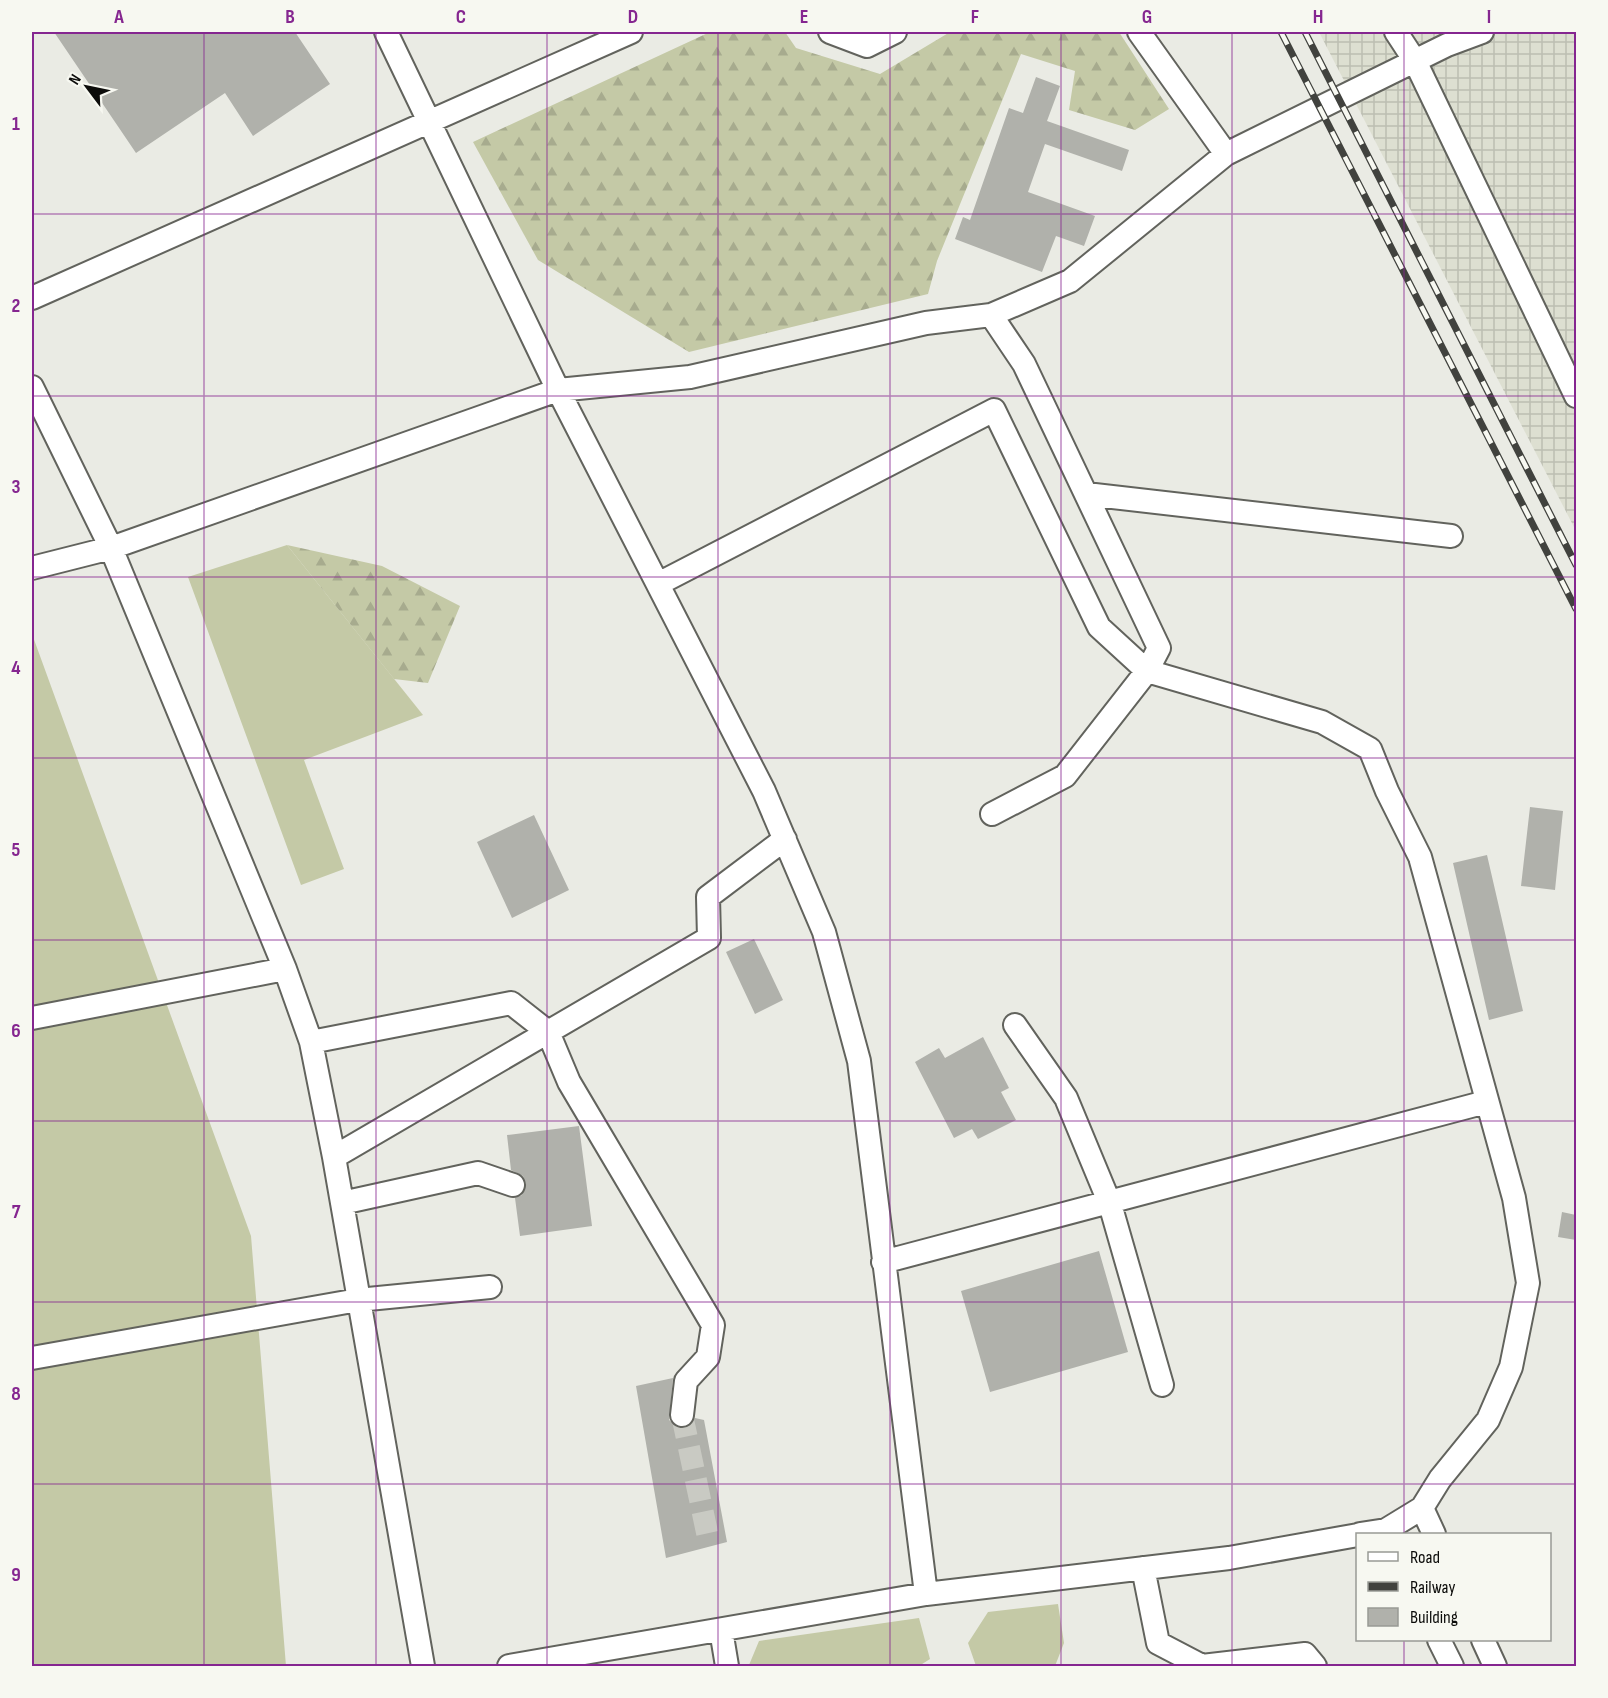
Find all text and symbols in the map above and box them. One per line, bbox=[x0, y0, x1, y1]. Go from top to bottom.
text: A bbox=[113, 5, 124, 29]
text: B bbox=[285, 5, 295, 29]
text: C bbox=[456, 5, 466, 29]
text: D bbox=[628, 5, 638, 29]
text: E bbox=[800, 5, 808, 29]
text: F bbox=[971, 5, 979, 29]
text: G bbox=[1142, 5, 1152, 29]
text: H bbox=[1313, 5, 1323, 29]
text: I bbox=[1487, 5, 1491, 29]
north arrow bbox=[57, 57, 117, 117]
text: N bbox=[65, 71, 86, 89]
text: 1 bbox=[12, 112, 20, 136]
text: 2 bbox=[12, 294, 20, 318]
text: 3 bbox=[12, 475, 21, 499]
text: 4 bbox=[11, 656, 21, 680]
text: 5 bbox=[12, 838, 21, 862]
text: 6 bbox=[11, 1019, 21, 1043]
text: 7 bbox=[12, 1200, 21, 1224]
text: 8 bbox=[11, 1382, 21, 1406]
legend bbox=[1356, 1533, 1551, 1641]
text: Road bbox=[1410, 1547, 1440, 1568]
text: 9 bbox=[11, 1563, 21, 1587]
text: Railway bbox=[1410, 1577, 1455, 1598]
text: Building bbox=[1410, 1607, 1458, 1628]

